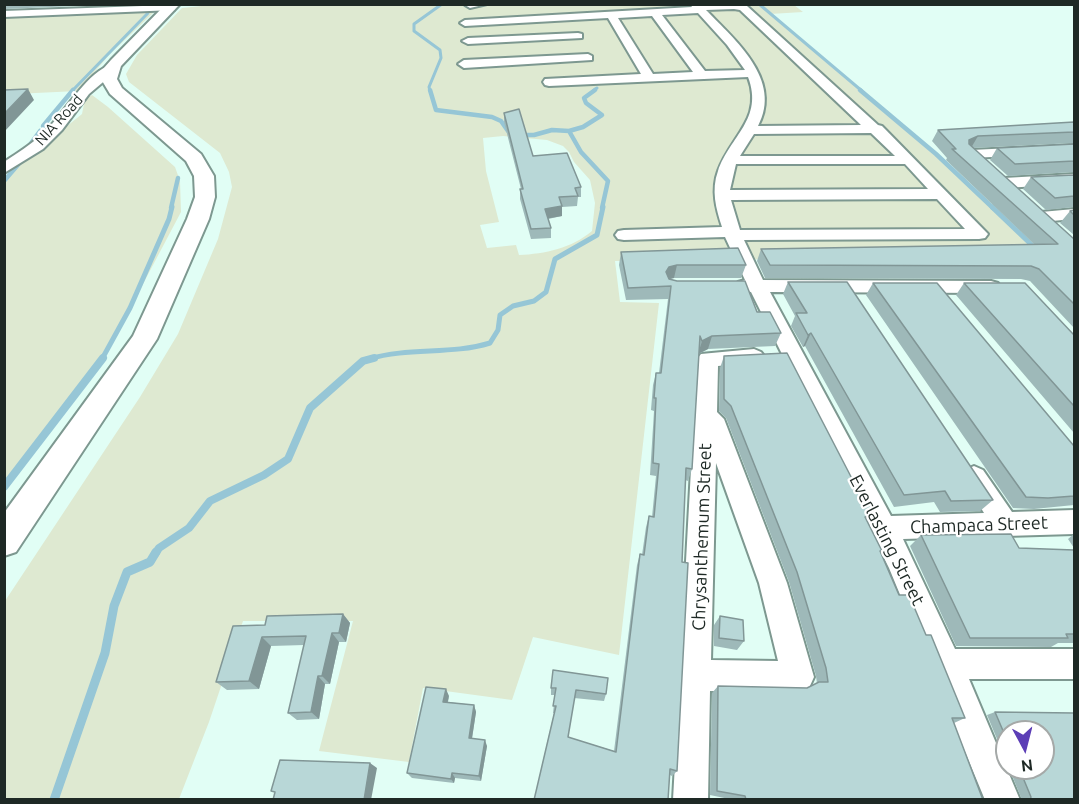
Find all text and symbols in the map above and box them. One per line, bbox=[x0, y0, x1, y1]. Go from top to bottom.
street label: NIA Road bbox=[31, 91, 87, 149]
street label: Chrysanthemum Street bbox=[688, 443, 716, 631]
street label: Everlasting Street bbox=[845, 471, 929, 609]
street label: Champaca Street bbox=[910, 512, 1048, 538]
north arrow bbox=[995, 720, 1055, 780]
text: N bbox=[1020, 756, 1034, 776]

